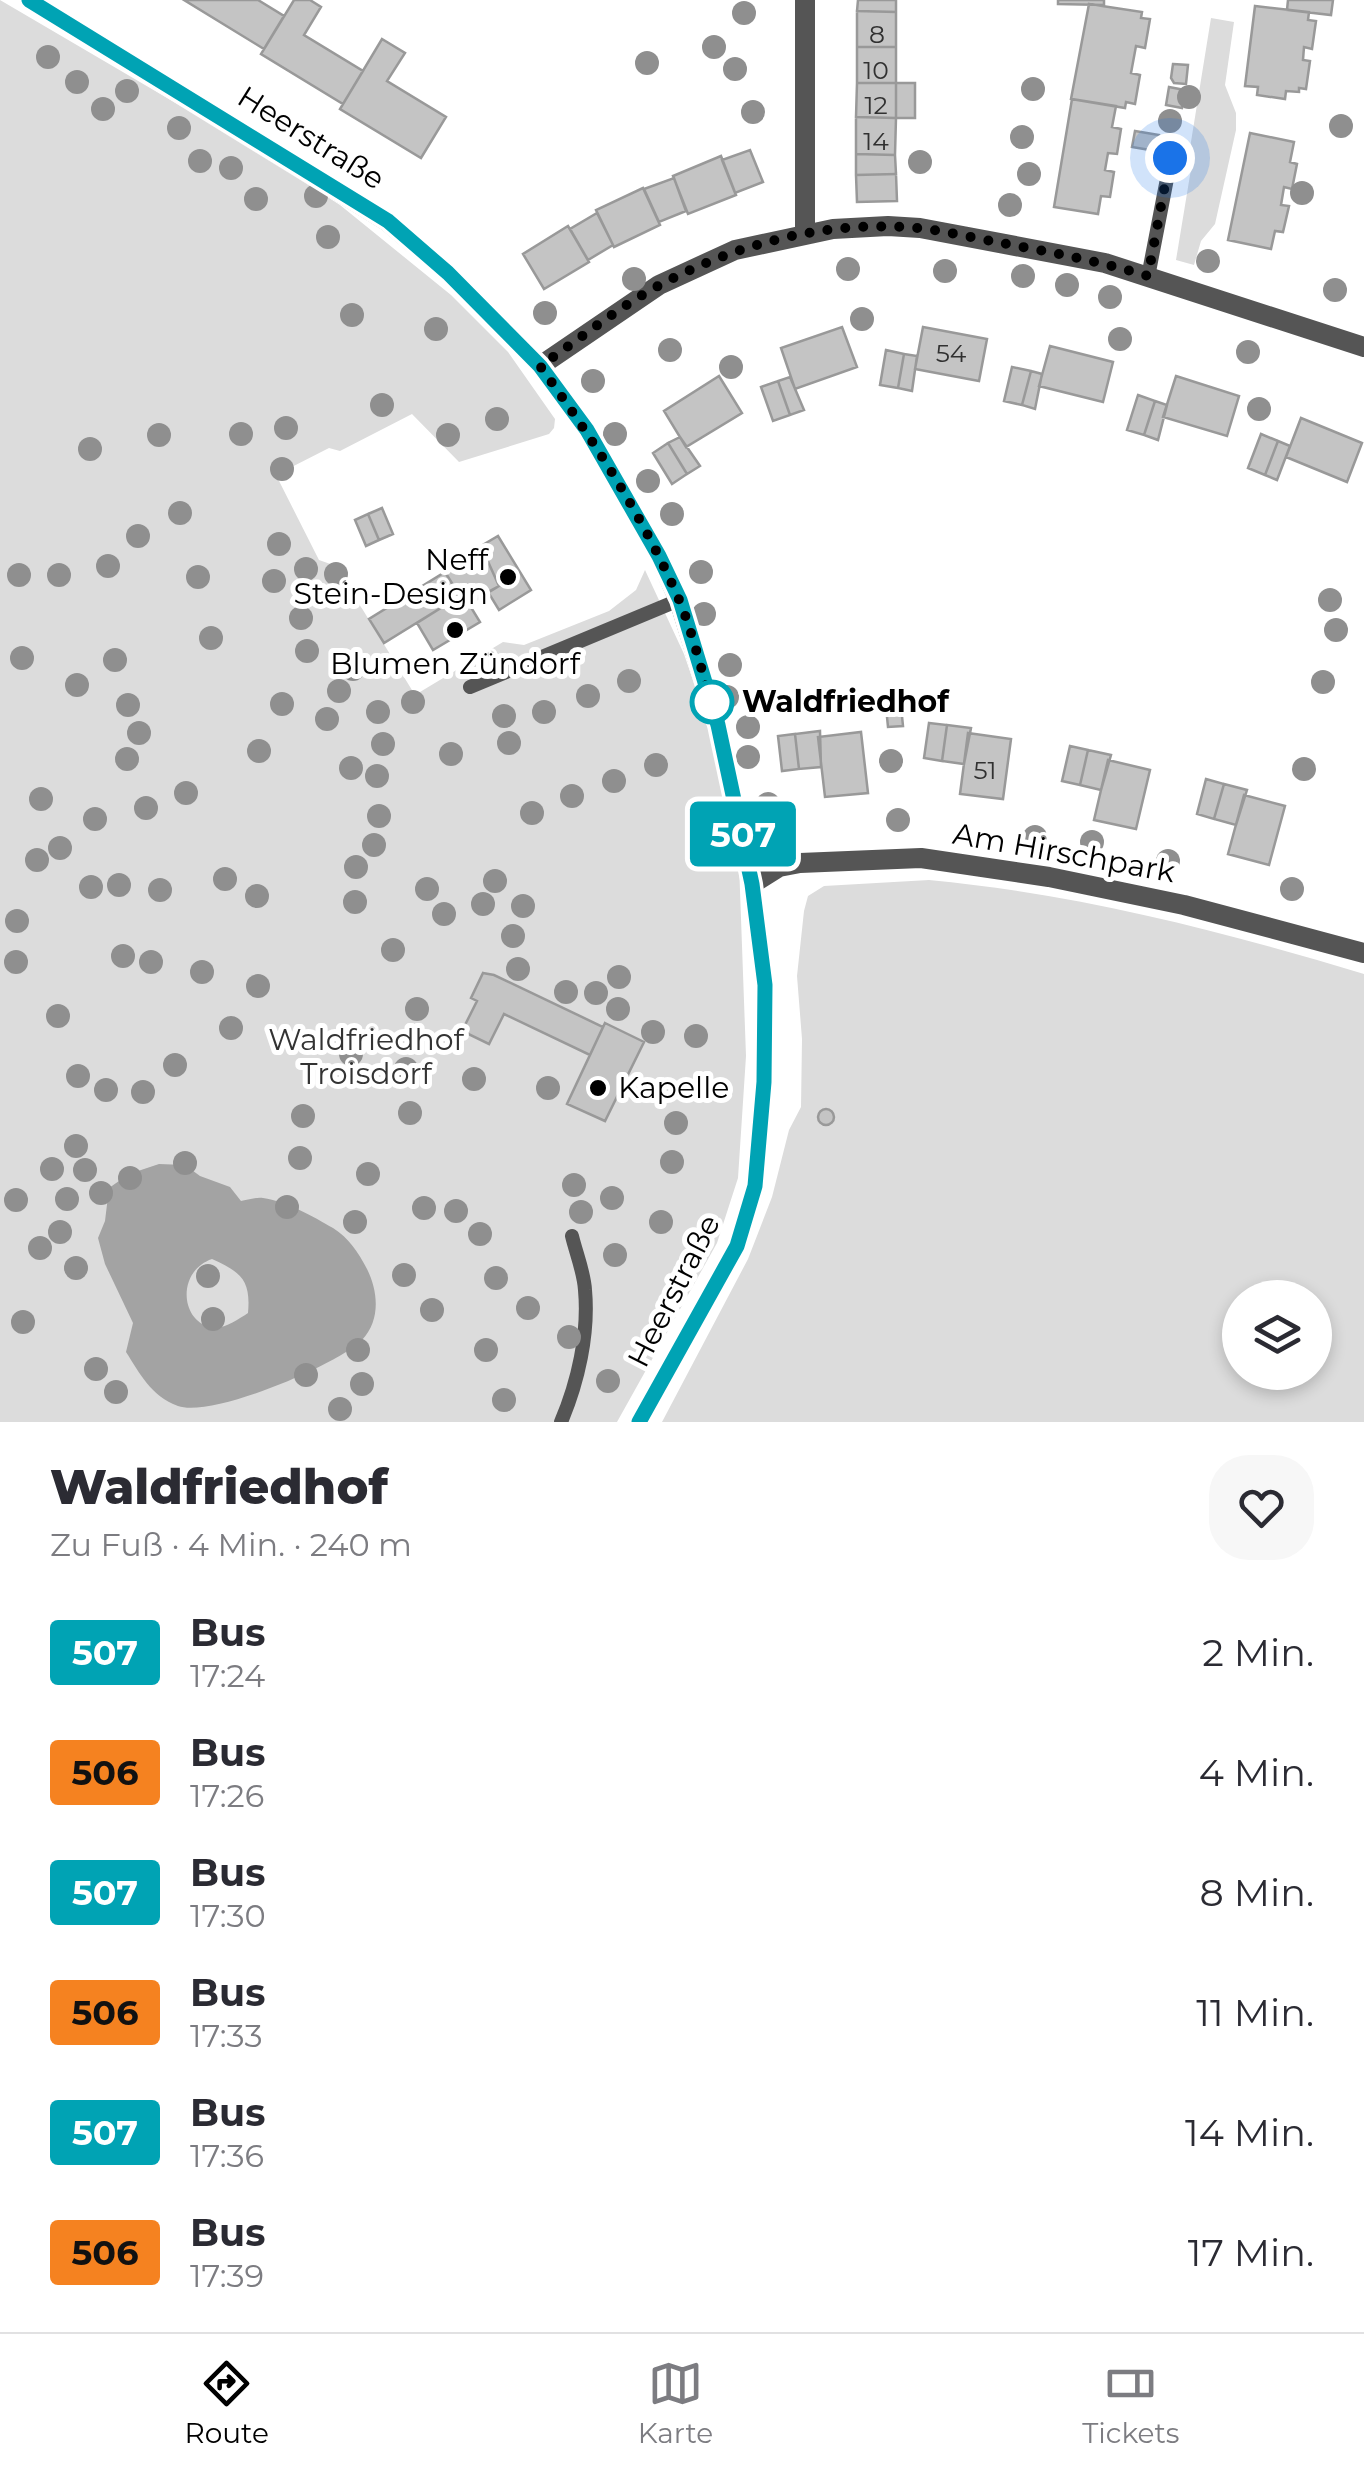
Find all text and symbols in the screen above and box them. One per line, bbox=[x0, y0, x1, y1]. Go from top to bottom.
house number: 8 bbox=[869, 19, 885, 49]
house number: 10 bbox=[863, 55, 889, 85]
street label: Heerstraße bbox=[231, 78, 391, 197]
house number: 12 bbox=[864, 90, 888, 120]
house number: 14 bbox=[863, 126, 889, 156]
your location bbox=[1145, 133, 1195, 183]
house number: 54 bbox=[936, 338, 967, 368]
place label: Neff Stein-Design bbox=[294, 541, 490, 612]
marker: Neff Stein-Design bbox=[497, 566, 519, 588]
marker: Blumen Zündorf bbox=[444, 619, 466, 641]
place label: Blumen Zündorf bbox=[330, 645, 582, 682]
marker: Waldfriedhof bbox=[691, 681, 733, 723]
place label: Waldfriedhof bbox=[742, 683, 950, 720]
house number: 51 bbox=[973, 755, 997, 785]
line badge: 507 bbox=[686, 802, 800, 866]
text: 507 bbox=[710, 813, 776, 856]
street label: Am Hirschpark bbox=[950, 815, 1178, 890]
park label: Waldfriedhof Troisdorf bbox=[268, 1021, 466, 1092]
place label: Kapelle bbox=[618, 1069, 729, 1106]
marker: Kapelle bbox=[587, 1077, 609, 1099]
street label: Heerstraße bbox=[619, 1208, 728, 1373]
map controls bbox=[1222, 1280, 1332, 1390]
button: layers bbox=[1222, 1280, 1332, 1390]
button: heart bbox=[1209, 1455, 1314, 1560]
text: Waldfriedhof bbox=[50, 1458, 388, 1516]
text: Zu Fuß · 4 Min. · 240 m bbox=[50, 1525, 412, 1564]
text: Bus bbox=[190, 1609, 265, 1656]
text: 2 Min. bbox=[1202, 1629, 1314, 1676]
text: 507 bbox=[72, 1631, 138, 1674]
text: 17:24 bbox=[190, 1656, 265, 1695]
text: Bus bbox=[190, 1729, 265, 1776]
text: 4 Min. bbox=[1199, 1749, 1314, 1796]
text: 506 bbox=[72, 1751, 138, 1794]
text: 17:26 bbox=[190, 1776, 264, 1815]
text: Bus bbox=[190, 1849, 265, 1896]
text: 8 Min. bbox=[1200, 1869, 1314, 1916]
text: 507 bbox=[72, 1871, 138, 1914]
text: 17:30 bbox=[190, 1896, 266, 1935]
text: Bus bbox=[190, 1969, 265, 2016]
text: 11 Min. bbox=[1196, 1989, 1314, 2036]
text: 506 bbox=[72, 1991, 138, 2034]
text: 17:33 bbox=[190, 2016, 262, 2055]
text: Bus bbox=[190, 2089, 265, 2136]
text: 14 Min. bbox=[1185, 2109, 1314, 2156]
text: 507 bbox=[72, 2111, 138, 2154]
text: 17:36 bbox=[190, 2136, 264, 2175]
text: Bus bbox=[190, 2209, 265, 2256]
text: 17 Min. bbox=[1188, 2229, 1314, 2276]
text: 506 bbox=[72, 2231, 138, 2274]
text: 17:39 bbox=[190, 2256, 264, 2295]
tab: Route bbox=[184, 2356, 269, 2450]
tab: Karte bbox=[638, 2356, 713, 2450]
tab: Tickets bbox=[1082, 2356, 1180, 2450]

